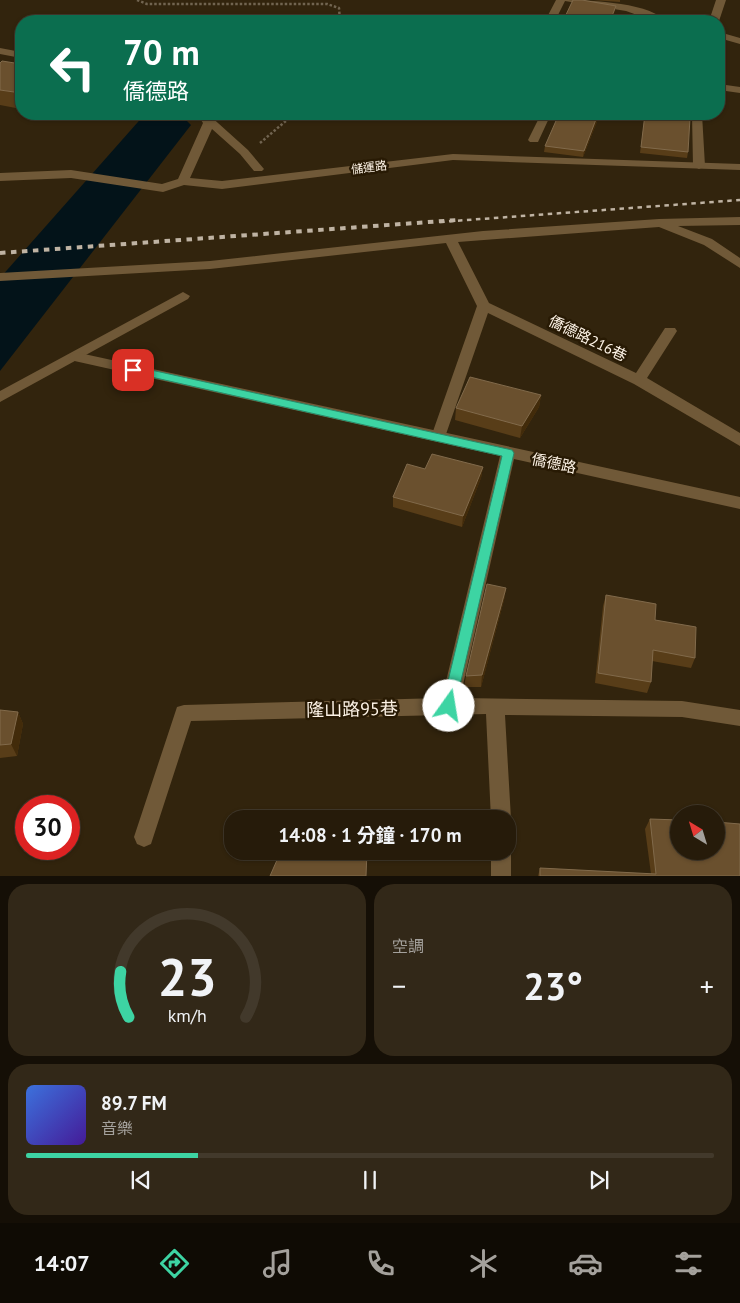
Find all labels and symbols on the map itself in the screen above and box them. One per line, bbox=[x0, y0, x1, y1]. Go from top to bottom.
street label: 儲運路 bbox=[350, 157, 388, 177]
street label: 僑德路216巷 bbox=[546, 311, 630, 365]
pin bbox=[112, 349, 154, 391]
street label: 僑德路 bbox=[530, 449, 578, 477]
position arrow bbox=[422, 679, 474, 731]
street label: 隆山路95巷 bbox=[306, 697, 398, 721]
speed limit sign: 30 bbox=[15, 795, 80, 860]
north arrow bbox=[670, 805, 725, 860]

